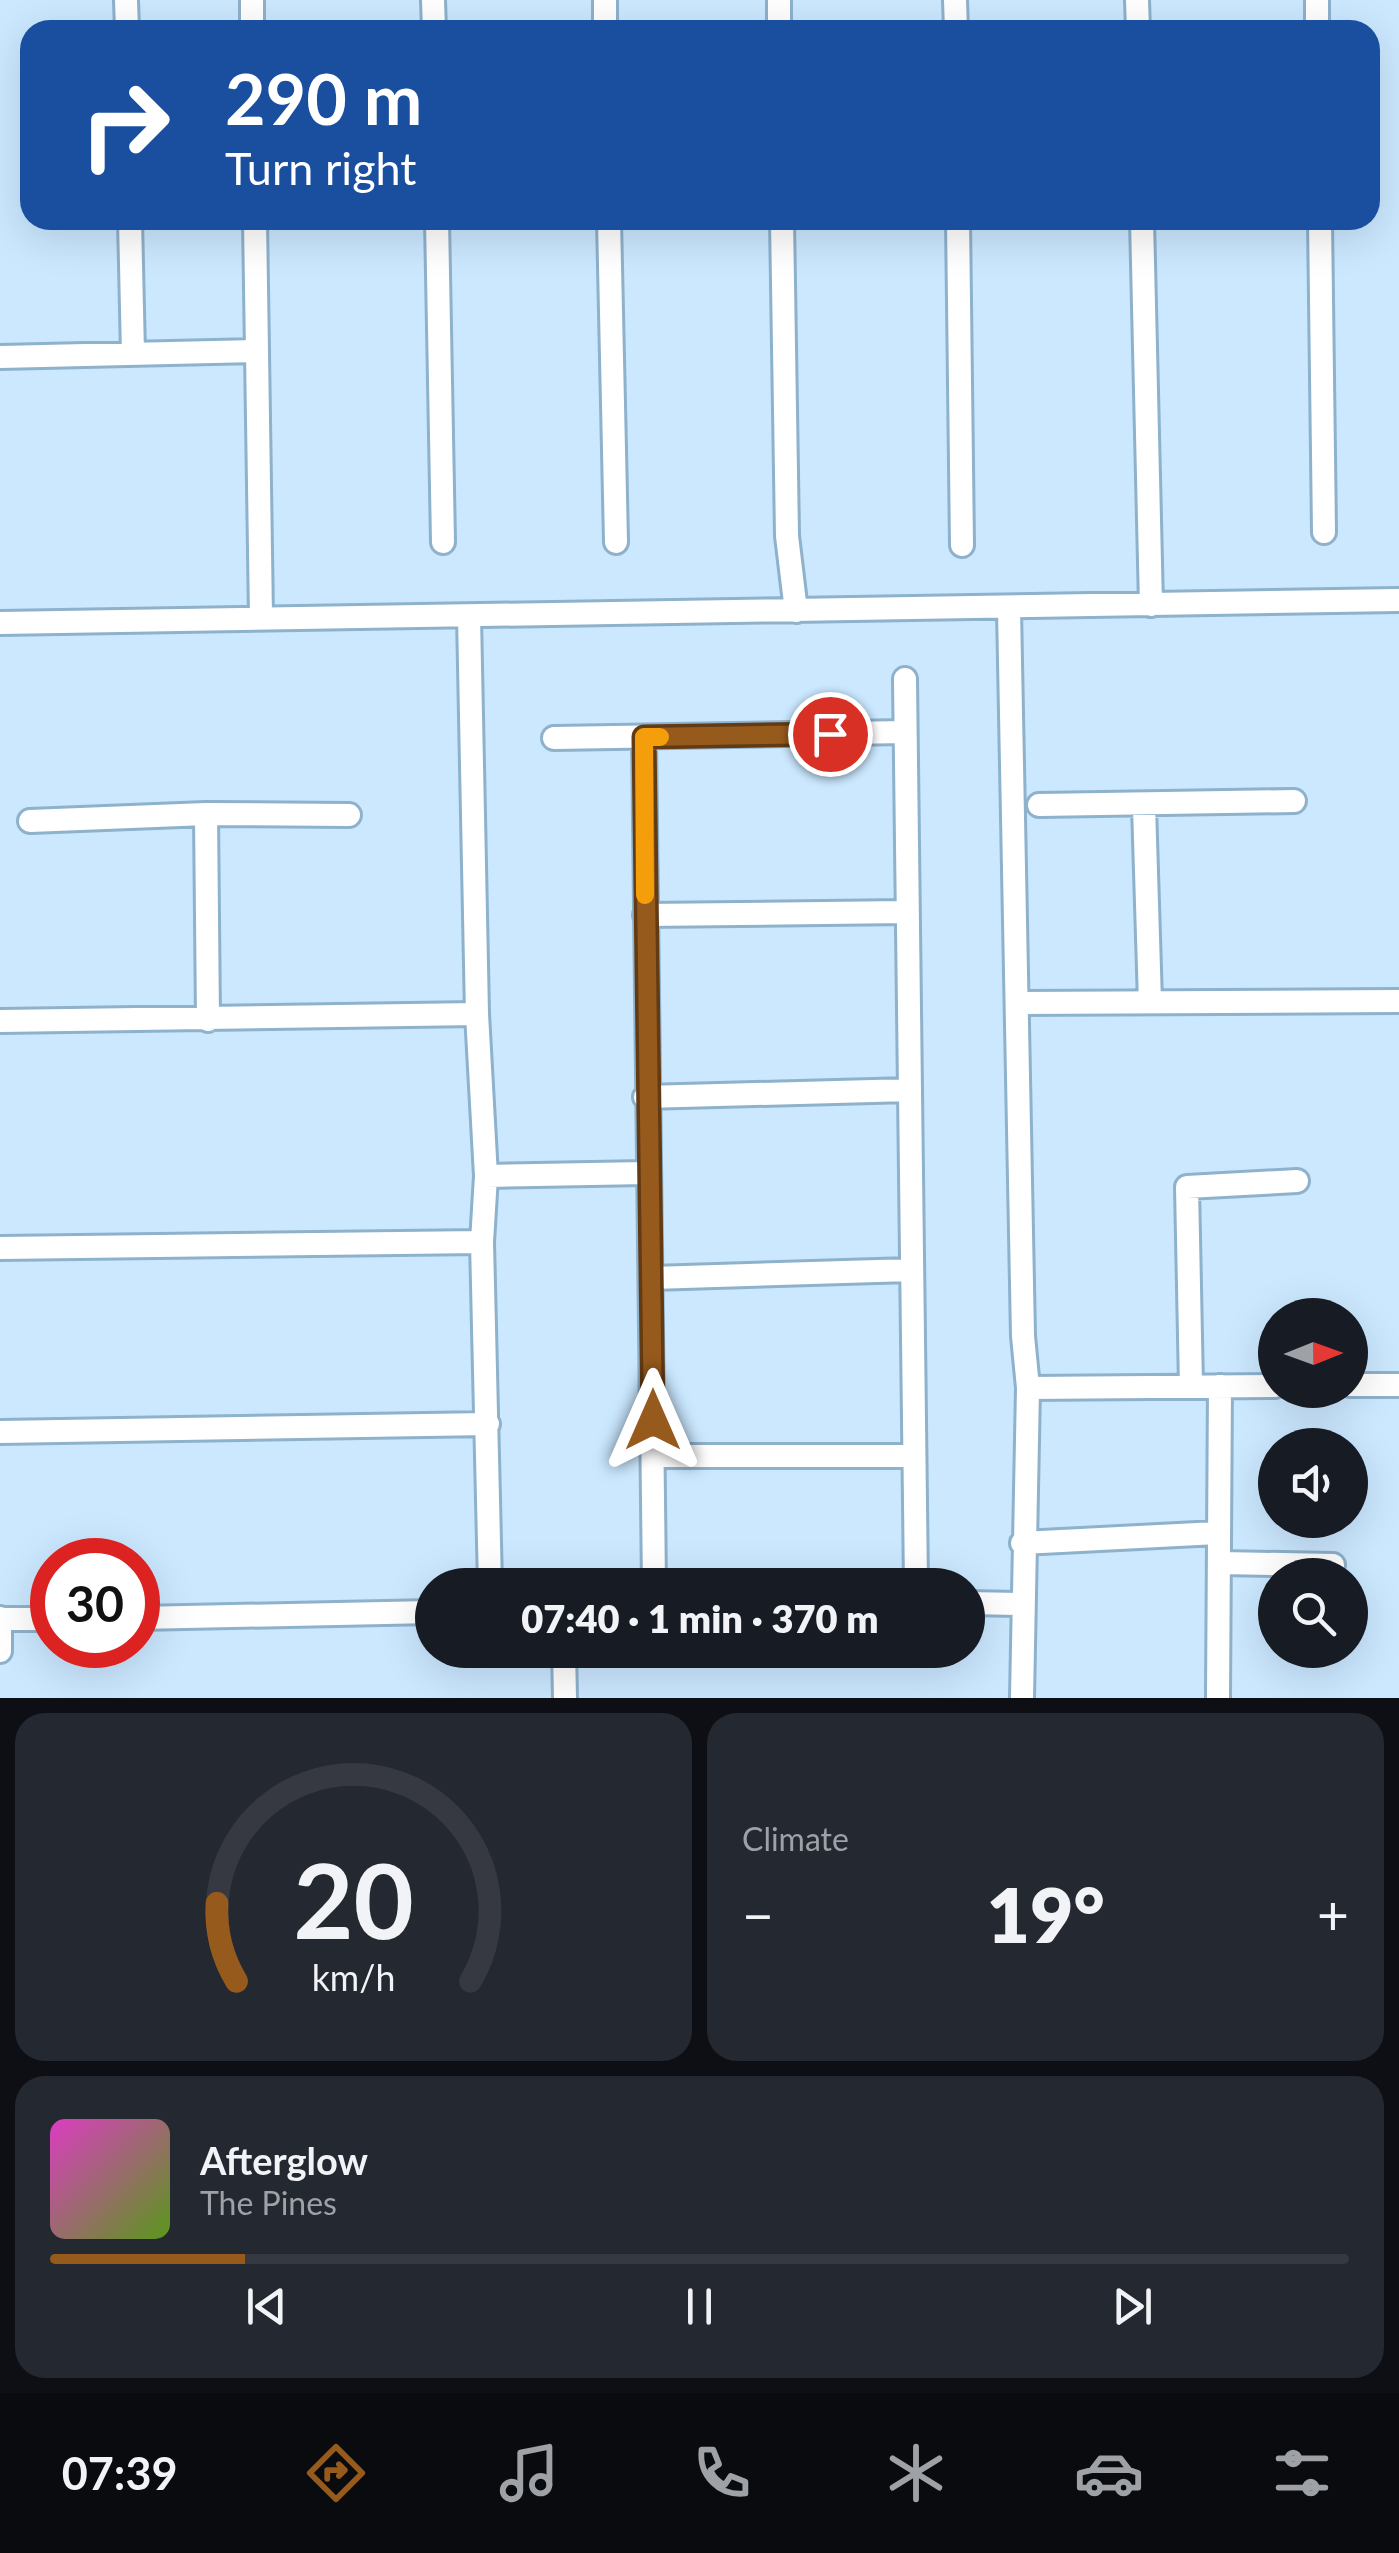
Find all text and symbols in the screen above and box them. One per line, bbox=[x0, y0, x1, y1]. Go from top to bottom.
text: 290 m bbox=[225, 56, 422, 140]
icon: right bbox=[60, 60, 190, 190]
text: Turn right bbox=[225, 141, 416, 195]
pin bbox=[788, 692, 873, 777]
icon: arrive bbox=[803, 707, 858, 762]
north arrow bbox=[1258, 1298, 1368, 1408]
map controls bbox=[1258, 1298, 1368, 1668]
position arrow bbox=[601, 1368, 705, 1472]
button: sound bbox=[1258, 1428, 1368, 1538]
speed limit sign: 30 bbox=[30, 1538, 160, 1668]
button: search bbox=[1258, 1558, 1368, 1668]
text: 07:40 · 1 min · 370 m bbox=[521, 1595, 879, 1641]
text: Climate bbox=[742, 1819, 849, 1858]
text: 20 bbox=[293, 1836, 414, 1961]
text: 19° bbox=[986, 1869, 1105, 1959]
text: − bbox=[742, 1881, 774, 1947]
text: + bbox=[1317, 1881, 1349, 1947]
text: km/h bbox=[312, 1956, 395, 1999]
text: Afterglow bbox=[200, 2137, 368, 2183]
text: The Pines bbox=[200, 2183, 337, 2222]
icon: previous bbox=[239, 2279, 294, 2334]
icon: pause bbox=[672, 2279, 727, 2334]
icon: next bbox=[1105, 2279, 1160, 2334]
icon: directions bbox=[301, 2438, 371, 2508]
icon: music bbox=[494, 2438, 564, 2508]
icon: phone bbox=[687, 2438, 757, 2508]
icon: climate bbox=[881, 2438, 951, 2508]
icon: car bbox=[1074, 2438, 1144, 2508]
icon: filters bbox=[1267, 2438, 1337, 2508]
text: 07:39 bbox=[62, 2446, 178, 2500]

